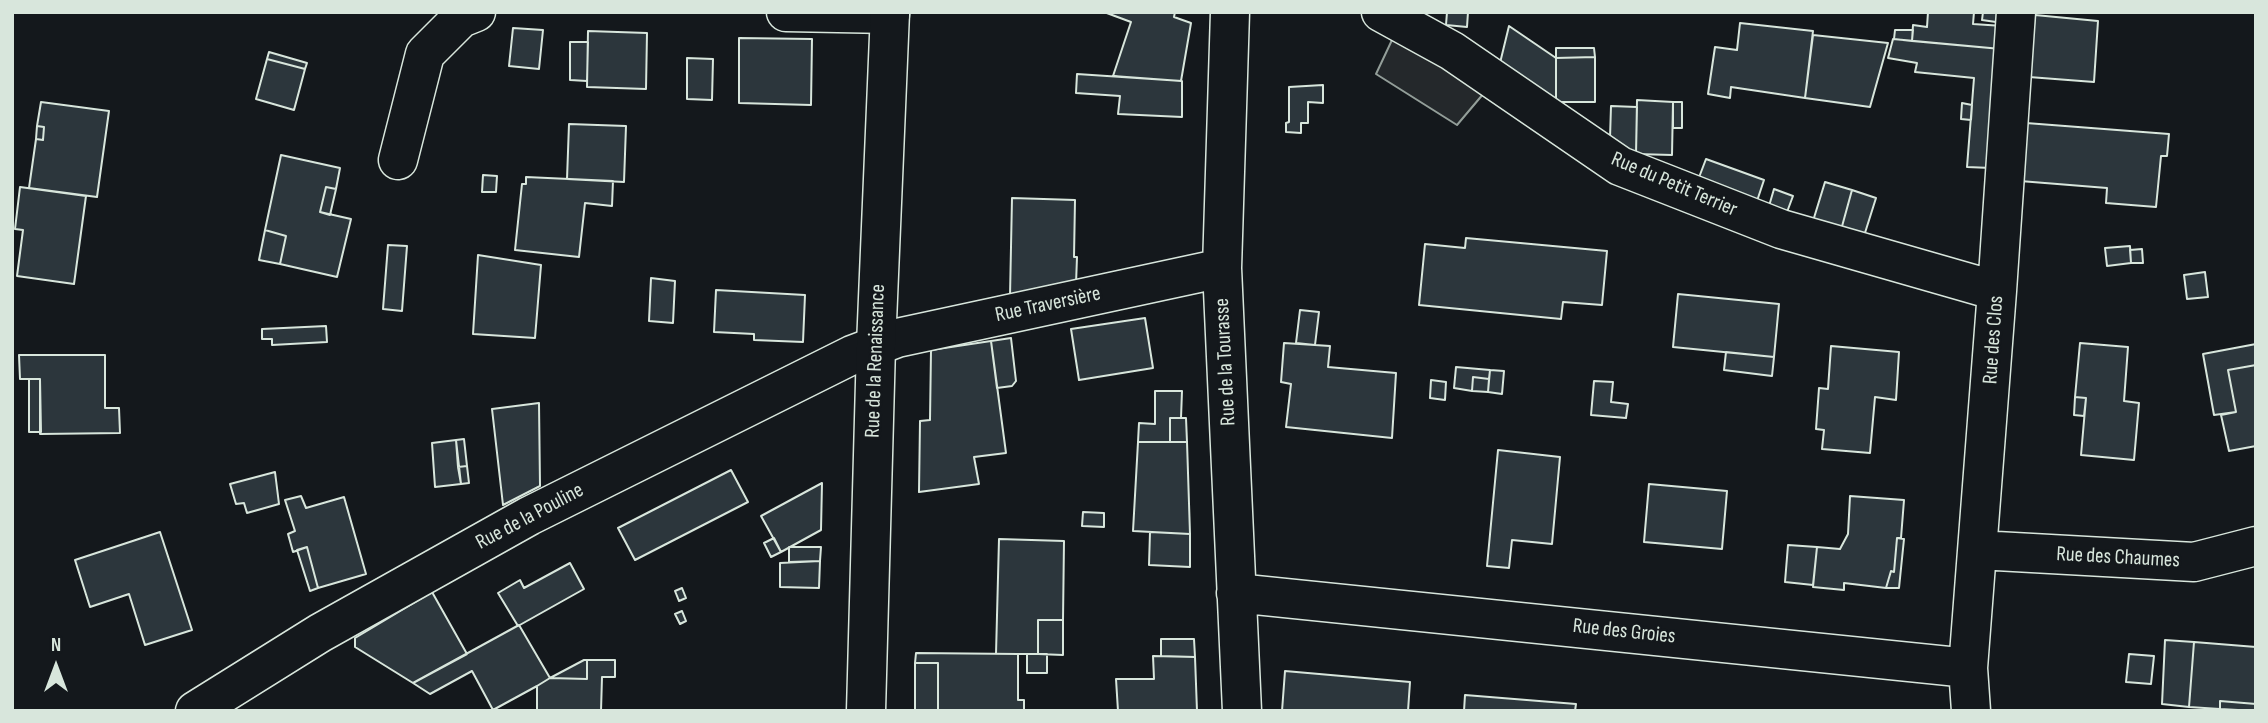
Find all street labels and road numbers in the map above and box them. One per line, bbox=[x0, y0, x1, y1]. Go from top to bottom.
street label: Rue du Petit Terrier bbox=[1607, 147, 1741, 223]
street label: Rue Traversière bbox=[993, 282, 1103, 328]
street label: Rue de la Renaissance bbox=[861, 284, 891, 438]
street label: Rue des Clos bbox=[1978, 295, 2010, 385]
street label: Rue de la Tourasse bbox=[1210, 298, 1242, 426]
street label: Rue de la Pouline bbox=[472, 478, 588, 556]
street label: Rue des Chaumes bbox=[2056, 542, 2180, 574]
street label: Rue des Groies bbox=[1571, 614, 1677, 650]

